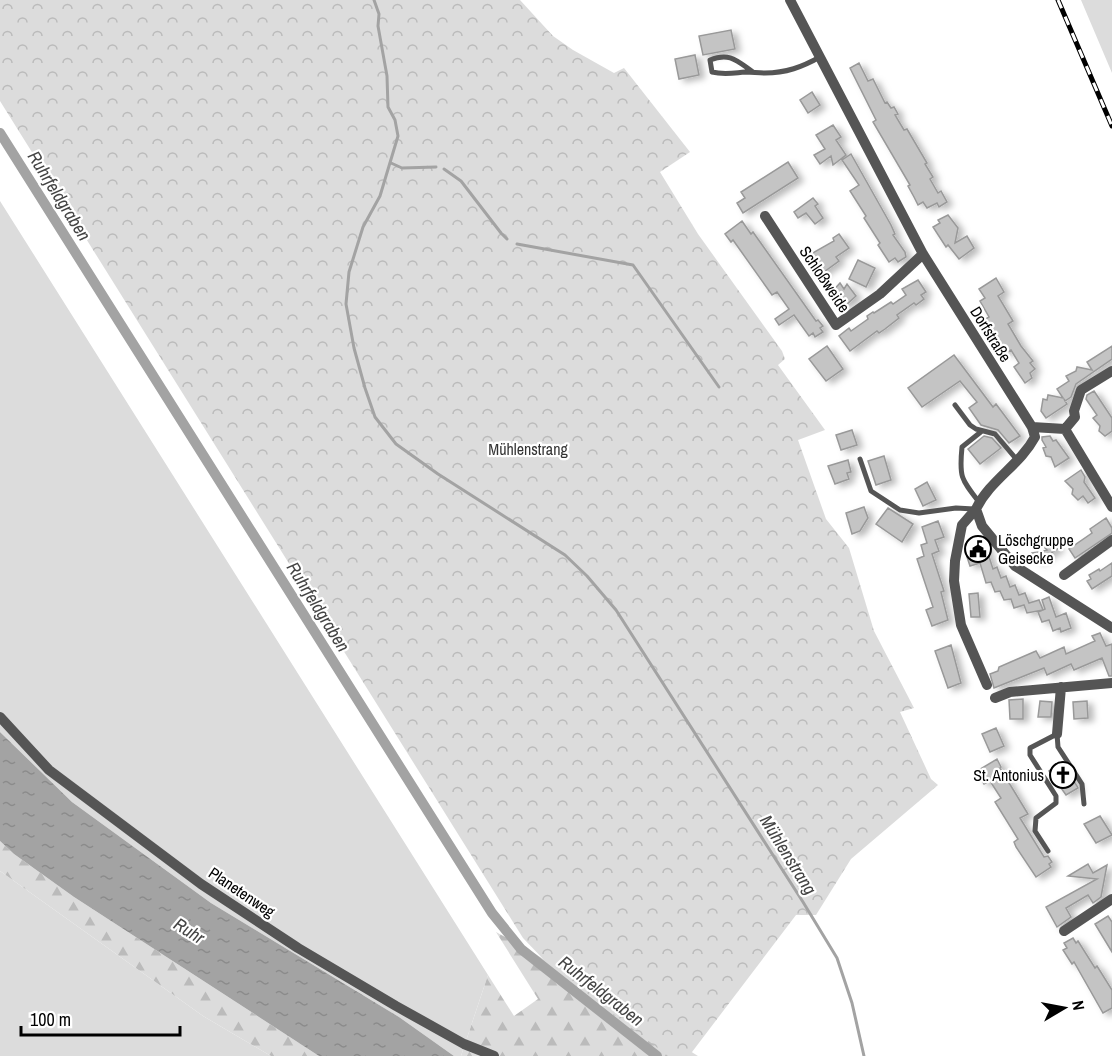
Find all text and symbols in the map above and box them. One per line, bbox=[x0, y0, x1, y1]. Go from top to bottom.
water label: Ruhrfeldgraben bbox=[22, 146, 97, 246]
street label: Schloßweide bbox=[795, 241, 855, 317]
street label: Dorfstraße bbox=[965, 302, 1017, 366]
park label: Mühlenstrang bbox=[488, 438, 568, 460]
place label: Löschgruppe Geisecke bbox=[998, 529, 1074, 569]
public building icon: Löschgruppe Geisecke bbox=[963, 534, 993, 564]
water label: Ruhrfeldgraben bbox=[281, 557, 356, 657]
church icon: St. Antonius bbox=[1048, 760, 1078, 790]
place label: St. Antonius bbox=[973, 764, 1044, 786]
water label: Mühlenstrang bbox=[754, 810, 823, 899]
street label: Planetenweg bbox=[204, 862, 280, 923]
water label: Ruhr bbox=[169, 911, 210, 950]
water label: Ruhrfeldgraben bbox=[554, 949, 649, 1032]
north arrow bbox=[1034, 978, 1094, 1038]
scale bar bbox=[21, 999, 180, 1037]
text: N bbox=[1067, 999, 1090, 1012]
text: 100 m bbox=[30, 1007, 71, 1032]

